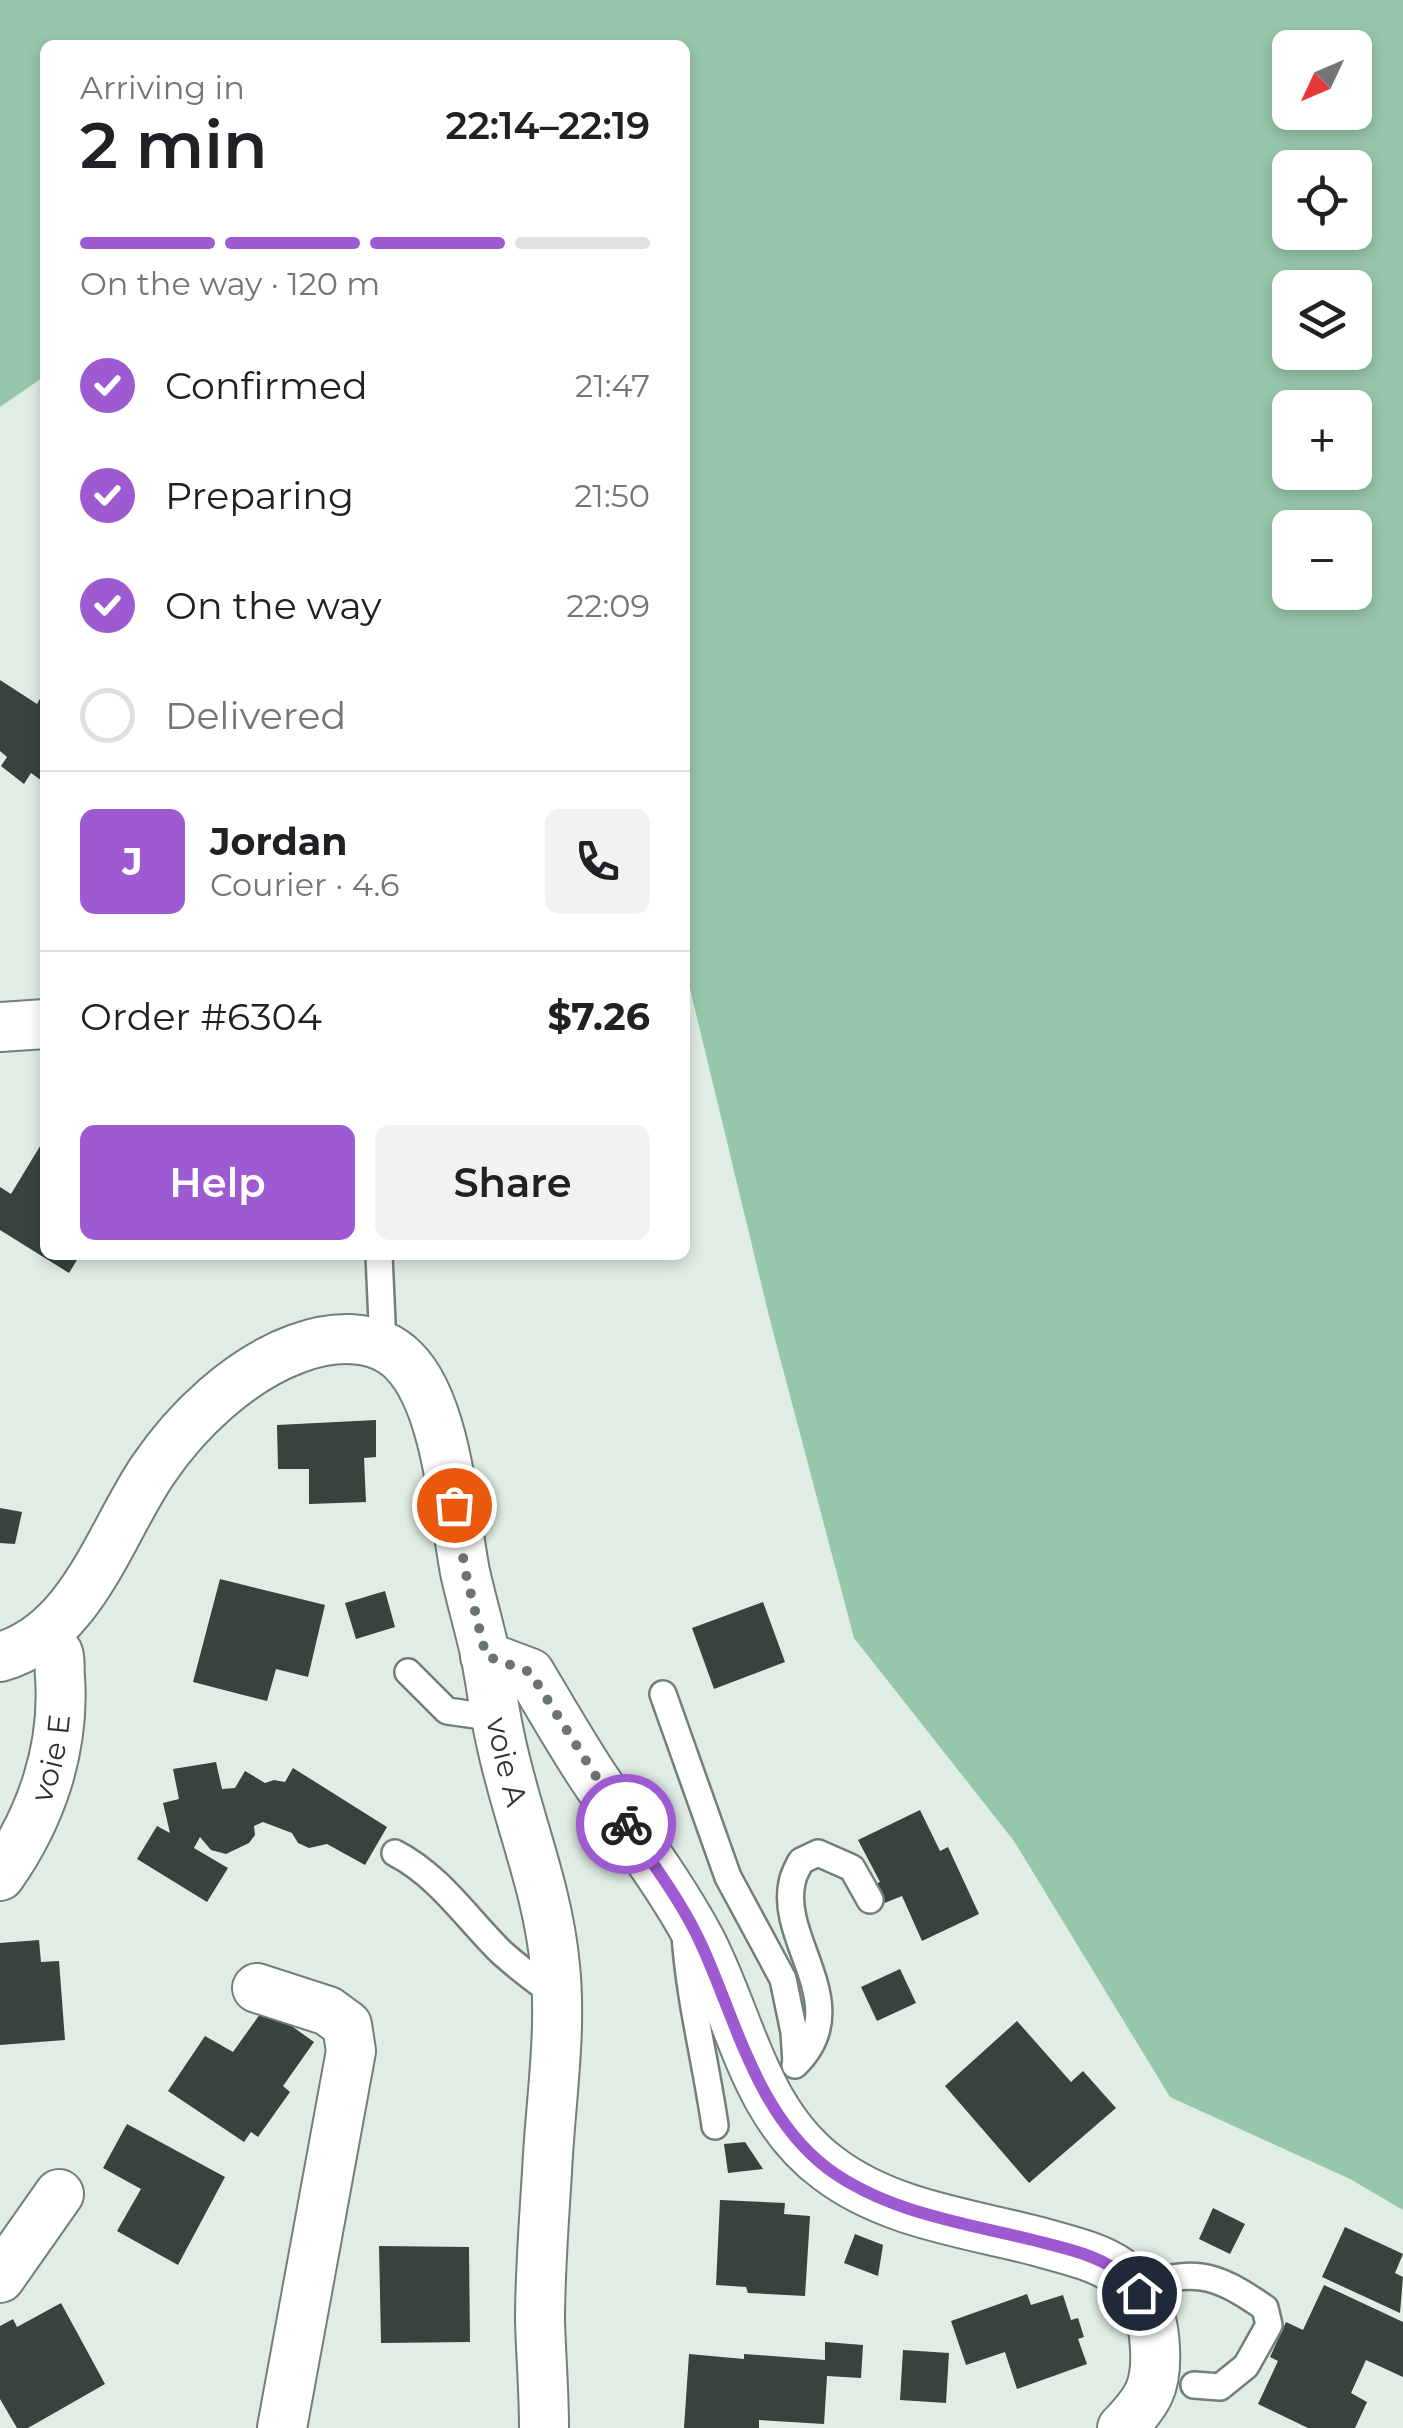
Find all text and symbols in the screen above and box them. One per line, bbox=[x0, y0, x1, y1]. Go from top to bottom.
north arrow bbox=[1272, 30, 1372, 130]
map controls bbox=[1272, 30, 1372, 610]
text: Arriving in bbox=[80, 68, 245, 107]
text: 22:14–22:19 bbox=[446, 102, 650, 149]
text: 2 min bbox=[80, 105, 268, 184]
button: locate bbox=[1272, 150, 1372, 250]
text: On the way · 120 m bbox=[80, 264, 380, 303]
button: layers bbox=[1272, 270, 1372, 370]
icon: check bbox=[80, 358, 135, 413]
text: Confirmed bbox=[165, 362, 368, 409]
text: 21:47 bbox=[575, 366, 650, 405]
button: + bbox=[1272, 390, 1372, 490]
icon: check bbox=[80, 468, 135, 523]
text: Preparing bbox=[165, 472, 354, 519]
text: 21:50 bbox=[574, 476, 650, 515]
button: − bbox=[1272, 510, 1372, 610]
icon: check bbox=[80, 578, 135, 633]
text: On the way bbox=[165, 582, 382, 629]
text: 22:09 bbox=[566, 586, 650, 625]
text: Delivered bbox=[165, 692, 346, 739]
button: phone bbox=[545, 809, 650, 914]
text: Jordan bbox=[210, 818, 348, 865]
text: J bbox=[122, 838, 143, 885]
text: Courier · 4.6 bbox=[210, 865, 399, 904]
text: Order #6304 bbox=[80, 993, 322, 1040]
text: $7.26 bbox=[547, 993, 650, 1040]
button: Help bbox=[80, 1125, 355, 1240]
button: Share bbox=[375, 1125, 650, 1240]
pin bbox=[412, 1463, 497, 1548]
icon: bag bbox=[427, 1478, 482, 1533]
street label: voie E bbox=[23, 1713, 78, 1807]
street label: voie A bbox=[478, 1714, 536, 1811]
courier bbox=[576, 1774, 676, 1874]
icon: bike bbox=[599, 1797, 654, 1852]
pin bbox=[1097, 2251, 1182, 2336]
icon: home bbox=[1112, 2266, 1167, 2321]

